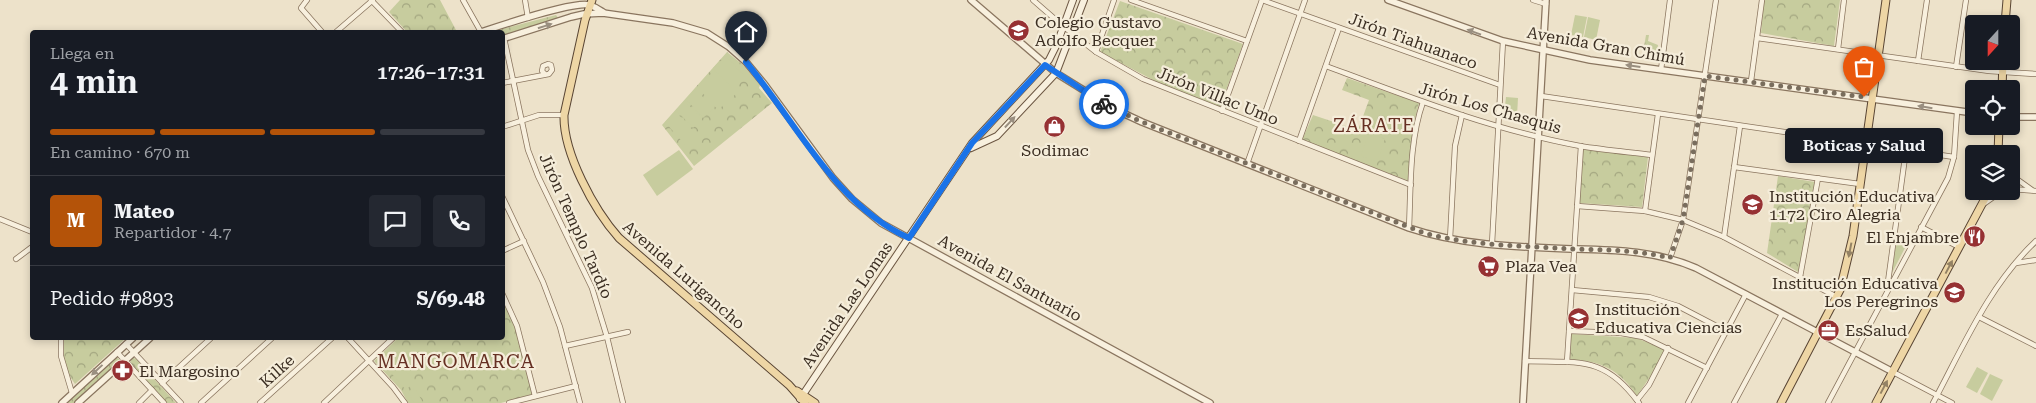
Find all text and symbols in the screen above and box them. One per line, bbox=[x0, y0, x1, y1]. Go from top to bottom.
street label: Jirón Tiahuanaco bbox=[1346, 9, 1480, 73]
pin bbox=[725, 11, 767, 62]
place label: Colegio Gustavo Adolfo Becquer bbox=[1035, 13, 1162, 50]
north arrow bbox=[1965, 15, 2020, 70]
map controls bbox=[1965, 15, 2020, 200]
icon: home bbox=[732, 18, 760, 46]
school or university icon: Colegio Gustavo Adolfo Becquer bbox=[1007, 19, 1031, 43]
one-way arrow bbox=[538, 22, 553, 30]
street label: Avenida Gran Chimú bbox=[1525, 23, 1687, 69]
one-way arrow bbox=[1467, 28, 1482, 35]
text: Llega en bbox=[50, 44, 114, 63]
pin bbox=[1843, 46, 1885, 97]
icon: bag bbox=[1850, 53, 1878, 81]
text: 17:26–17:31 bbox=[377, 61, 485, 84]
one-way arrow bbox=[1625, 62, 1641, 70]
text: 4 min bbox=[50, 63, 138, 101]
street label: Jirón Villac Umo bbox=[1154, 63, 1282, 129]
courier bbox=[1079, 79, 1129, 129]
street label: Jirón Los Chasquis bbox=[1417, 79, 1564, 138]
button: locate bbox=[1965, 80, 2020, 135]
icon: bike bbox=[1090, 90, 1118, 118]
one-way arrow bbox=[1917, 102, 1933, 110]
shop icon: Sodimac bbox=[1043, 114, 1067, 138]
district label: ZÁRATE bbox=[1333, 114, 1415, 137]
one-way arrow bbox=[1004, 117, 1016, 129]
callout: Boticas y Salud bbox=[1785, 127, 1943, 162]
text: Boticas y Salud bbox=[1803, 136, 1925, 155]
place label: Sodimac bbox=[1021, 141, 1089, 160]
text: En camino · 670 m bbox=[50, 143, 190, 162]
button: layers bbox=[1965, 145, 2020, 200]
street label: Jirón Templo Tardío bbox=[535, 150, 617, 302]
place label: Institución Educativa 1172 Ciro Alegria bbox=[1769, 187, 1935, 224]
school or university icon: Institución Educativa 1172 Ciro Alegria bbox=[1741, 193, 1765, 217]
button: chat bbox=[369, 195, 421, 247]
button: phone bbox=[433, 195, 485, 247]
text: Mateo bbox=[114, 200, 174, 223]
text: M bbox=[67, 209, 85, 232]
street label: Avenida Lurigancho bbox=[619, 217, 749, 333]
text: Repartidor · 4.7 bbox=[114, 223, 231, 242]
restaurant icon: El Enjambre bbox=[1963, 225, 1987, 249]
place label: El Enjambre bbox=[1866, 228, 1959, 247]
street label: Avenida El Santuario bbox=[935, 231, 1085, 325]
street label: Avenida Las Lomas bbox=[798, 238, 896, 372]
one-way arrow bbox=[1845, 243, 1853, 259]
supermarket icon: Plaza Vea bbox=[1477, 254, 1501, 278]
place label: Plaza Vea bbox=[1505, 257, 1577, 276]
one-way arrow bbox=[1945, 260, 1953, 274]
place label: Institución Educativa Los Peregrinos bbox=[1772, 274, 1938, 311]
school or university icon: Institución Educativa Los Peregrinos bbox=[1942, 280, 1966, 304]
text: Pedido #9893 bbox=[50, 287, 174, 310]
text: S/69.48 bbox=[417, 287, 485, 310]
place label: Institución Educativa Ciencias bbox=[1595, 300, 1742, 337]
school or university icon: Institución Educativa Ciencias bbox=[1567, 306, 1591, 330]
office icon: EsSalud bbox=[1817, 318, 1841, 342]
place label: EsSalud bbox=[1845, 321, 1907, 340]
street label: Kilke bbox=[256, 350, 298, 391]
district label: MANGOMARCA bbox=[377, 350, 535, 373]
pharmacy icon: El Margosino bbox=[111, 359, 135, 383]
place label: El Margosino bbox=[139, 362, 240, 381]
one-way arrow bbox=[92, 364, 104, 376]
one-way arrow bbox=[1880, 380, 1888, 395]

